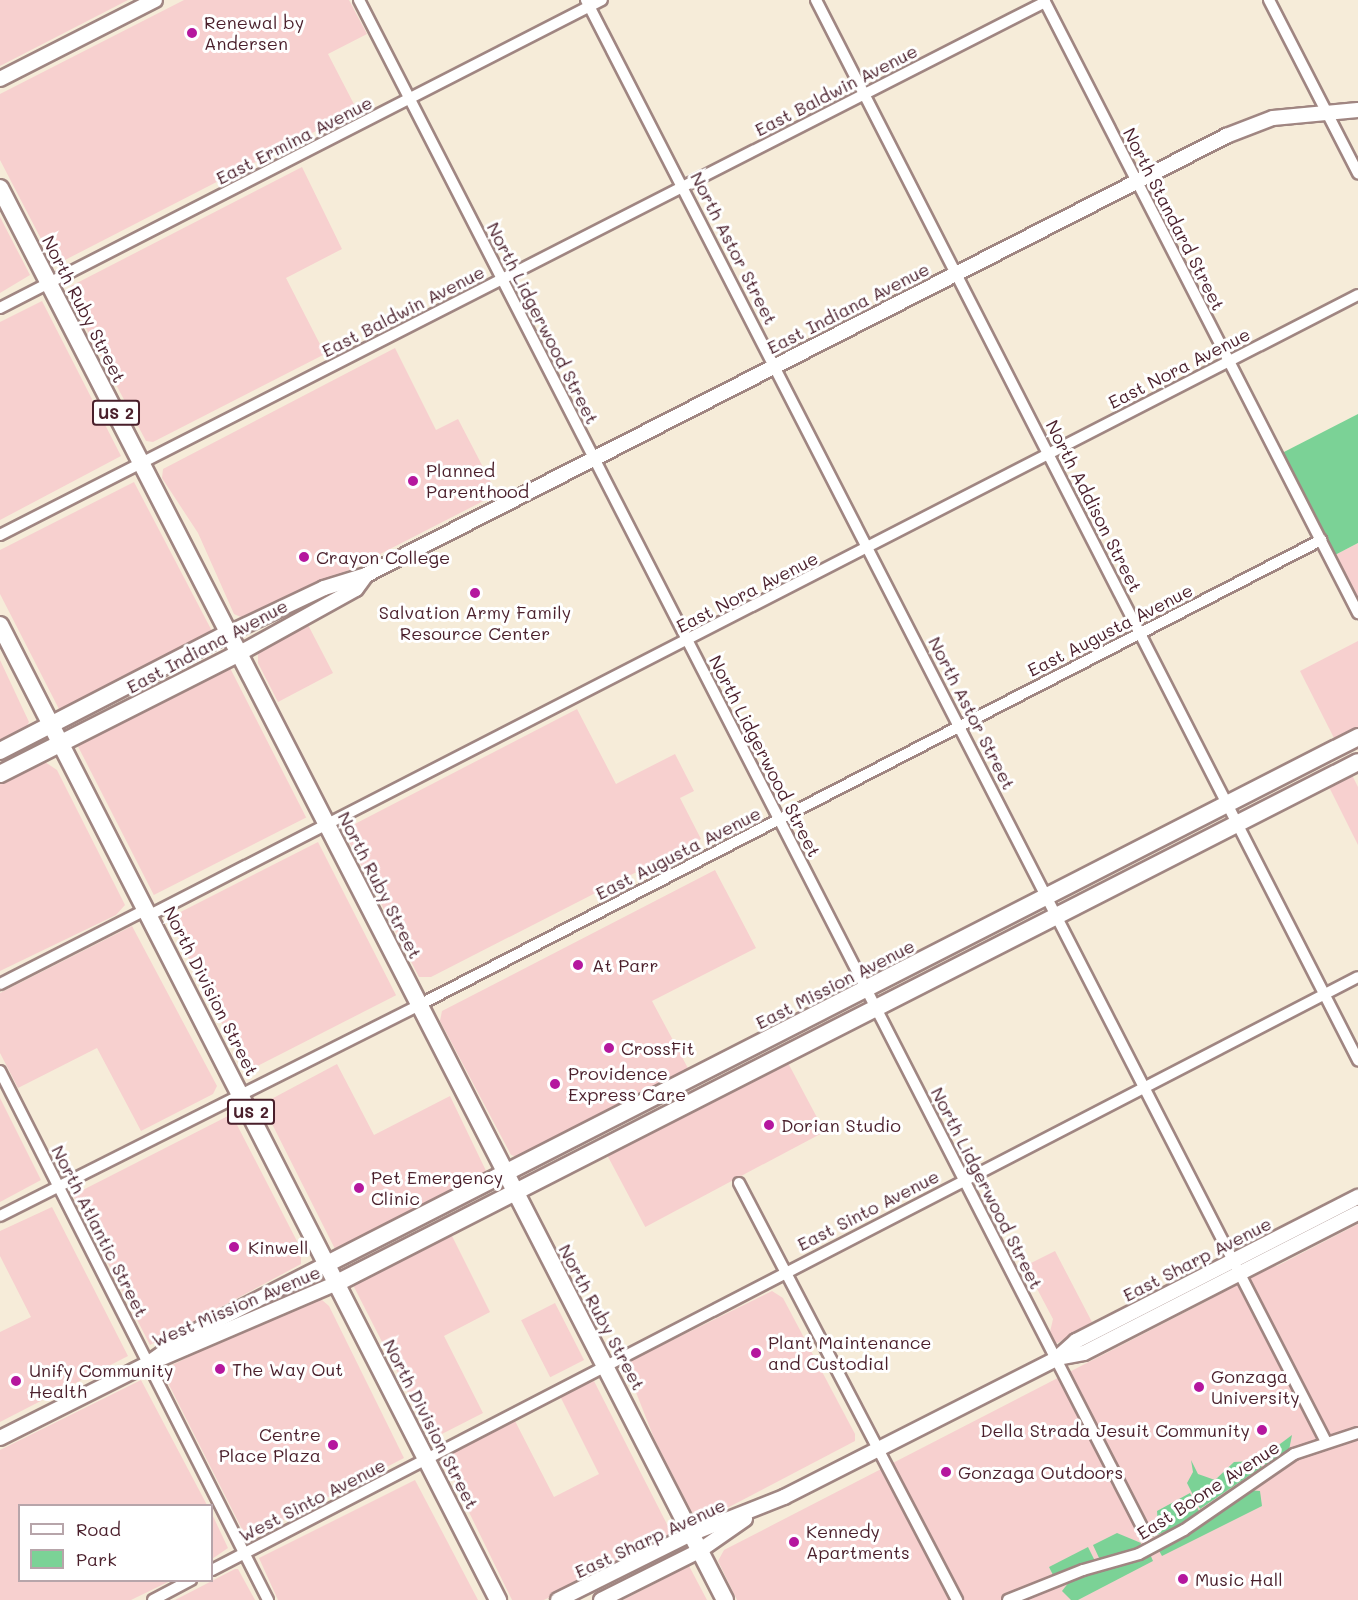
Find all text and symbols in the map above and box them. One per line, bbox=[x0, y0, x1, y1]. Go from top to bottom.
place label: Renewal by Andersen bbox=[204, 12, 304, 54]
marker: Renewal by Andersen bbox=[185, 26, 199, 40]
street label: East Baldwin Avenue bbox=[751, 40, 921, 140]
street label: East Ermina Avenue bbox=[212, 91, 376, 189]
street label: North Standard Street bbox=[1118, 124, 1230, 314]
street label: North Astor Street bbox=[686, 168, 782, 328]
street label: North Lidgerwood Street bbox=[483, 218, 603, 428]
street label: North Ruby Street bbox=[38, 232, 130, 386]
street label: East Indiana Avenue bbox=[763, 258, 933, 358]
street label: East Baldwin Avenue bbox=[318, 261, 488, 361]
street label: East Nora Avenue bbox=[1105, 323, 1253, 413]
road number: US 2 bbox=[92, 400, 140, 426]
street label: North Addison Street bbox=[1041, 416, 1147, 596]
place label: Planned Parenthood bbox=[426, 460, 529, 502]
marker: Planned Parenthood bbox=[404, 472, 422, 490]
place label: Crayon College bbox=[316, 546, 450, 568]
street label: East Nora Avenue bbox=[673, 547, 821, 637]
marker: Crayon College bbox=[297, 550, 311, 564]
street label: East Augusta Avenue bbox=[1024, 579, 1196, 681]
marker: Salvation Army Family Resource Center bbox=[468, 586, 482, 600]
street label: East Indiana Avenue bbox=[123, 594, 291, 698]
place label: Salvation Army Family Resource Center bbox=[379, 602, 571, 644]
street label: North Astor Street bbox=[924, 633, 1020, 793]
street label: North Lidgerwood Street bbox=[705, 651, 825, 861]
street label: East Augusta Avenue bbox=[592, 802, 764, 904]
street label: North Ruby Street bbox=[334, 808, 426, 962]
street label: North Division Street bbox=[159, 902, 263, 1080]
street label: East Mission Avenue bbox=[752, 935, 918, 1033]
place label: At Parr bbox=[592, 954, 658, 976]
marker: At Parr bbox=[569, 956, 587, 974]
place label: CrossFit bbox=[621, 1037, 695, 1059]
marker: CrossFit bbox=[602, 1041, 616, 1055]
place label: Providence Express Care bbox=[568, 1063, 686, 1106]
marker: Providence Express Care bbox=[546, 1075, 564, 1093]
street label: North Lidgerwood Street bbox=[927, 1083, 1047, 1293]
road number: US 2 bbox=[227, 1099, 275, 1125]
place label: Dorian Studio bbox=[781, 1114, 901, 1136]
marker: Dorian Studio bbox=[762, 1118, 776, 1132]
street label: North Atlantic Street bbox=[47, 1141, 153, 1321]
street label: East Sinto Avenue bbox=[794, 1165, 942, 1255]
place label: Pet Emergency Clinic bbox=[371, 1167, 503, 1210]
marker: Pet Emergency Clinic bbox=[352, 1181, 366, 1195]
street label: East Sharp Avenue bbox=[1119, 1212, 1275, 1306]
place label: Kinwell bbox=[248, 1236, 309, 1258]
marker: Kinwell bbox=[225, 1238, 243, 1256]
street label: North Ruby Street bbox=[554, 1240, 650, 1394]
street label: West Mission Avenue bbox=[149, 1261, 323, 1351]
place label: Plant Maintenance and Custodial bbox=[768, 1332, 931, 1374]
street label: North Division Street bbox=[379, 1335, 483, 1513]
marker: Plant Maintenance and Custodial bbox=[749, 1346, 763, 1360]
place label: The Way Out bbox=[232, 1358, 343, 1380]
place label: Unify Community Health bbox=[29, 1360, 174, 1402]
marker: The Way Out bbox=[213, 1362, 227, 1376]
place label: Gonzaga University bbox=[1211, 1366, 1300, 1408]
marker: Unify Community Health bbox=[7, 1372, 25, 1390]
marker: Gonzaga University bbox=[1192, 1380, 1206, 1394]
place label: Della Strada Jesuit Community bbox=[980, 1419, 1250, 1441]
marker: Della Strada Jesuit Community bbox=[1255, 1423, 1269, 1437]
place label: Centre Place Plaza bbox=[219, 1424, 321, 1466]
street label: East Boone Avenue bbox=[1133, 1436, 1283, 1544]
marker: Centre Place Plaza bbox=[326, 1438, 340, 1452]
street label: West Sinto Avenue bbox=[235, 1454, 389, 1546]
place label: Gonzaga Outdoors bbox=[958, 1461, 1123, 1483]
marker: Gonzaga Outdoors bbox=[939, 1465, 953, 1479]
street label: East Sharp Avenue bbox=[571, 1494, 729, 1582]
legend bbox=[18, 1504, 213, 1582]
text: Road bbox=[76, 1517, 121, 1541]
place label: Kennedy Apartments bbox=[806, 1521, 910, 1564]
marker: Kennedy Apartments bbox=[787, 1535, 801, 1549]
text: Park bbox=[76, 1547, 117, 1571]
place label: Music Hall bbox=[1195, 1568, 1283, 1590]
marker: Music Hall bbox=[1176, 1572, 1190, 1586]

